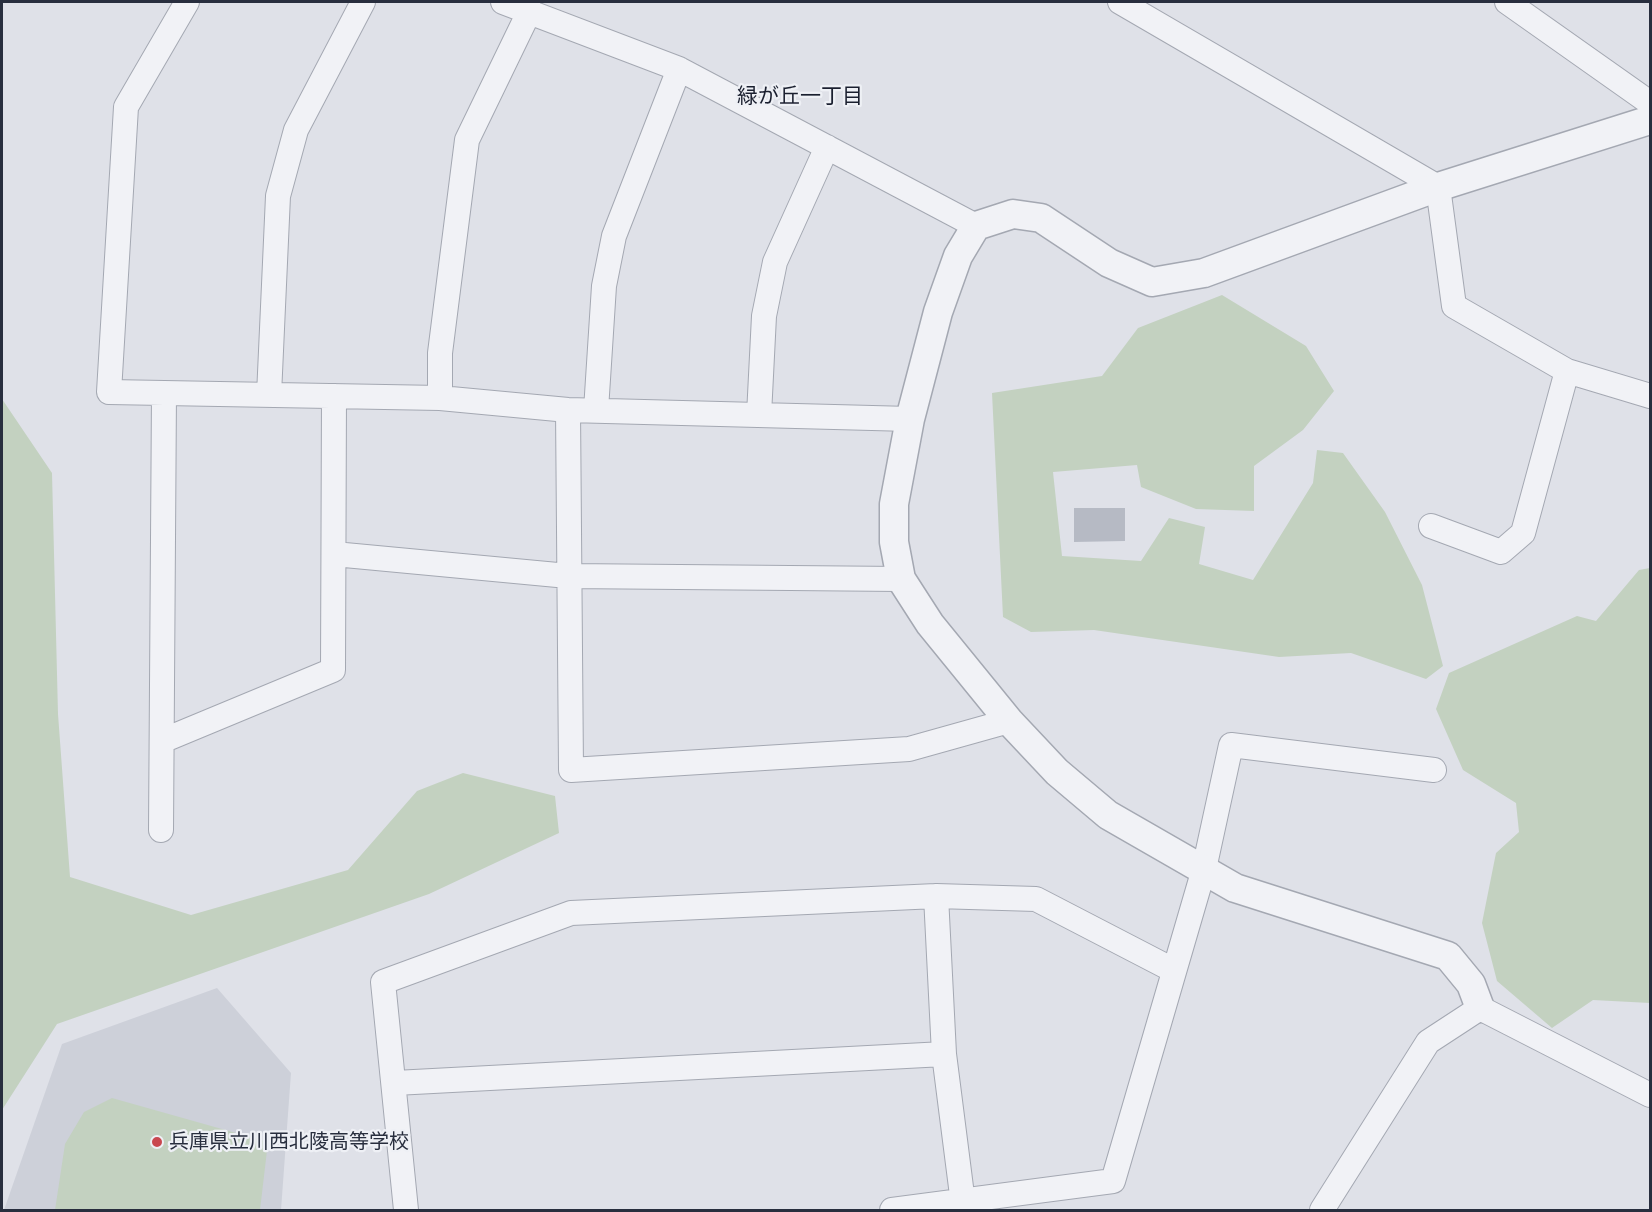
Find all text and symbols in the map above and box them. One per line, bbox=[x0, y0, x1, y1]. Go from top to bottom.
district label: 緑が丘一丁目 bbox=[737, 83, 863, 109]
place label: 兵庫県立川西北陵高等学校 bbox=[169, 1130, 409, 1154]
marker: 兵庫県立川西北陵高等学校 bbox=[150, 1135, 164, 1149]

